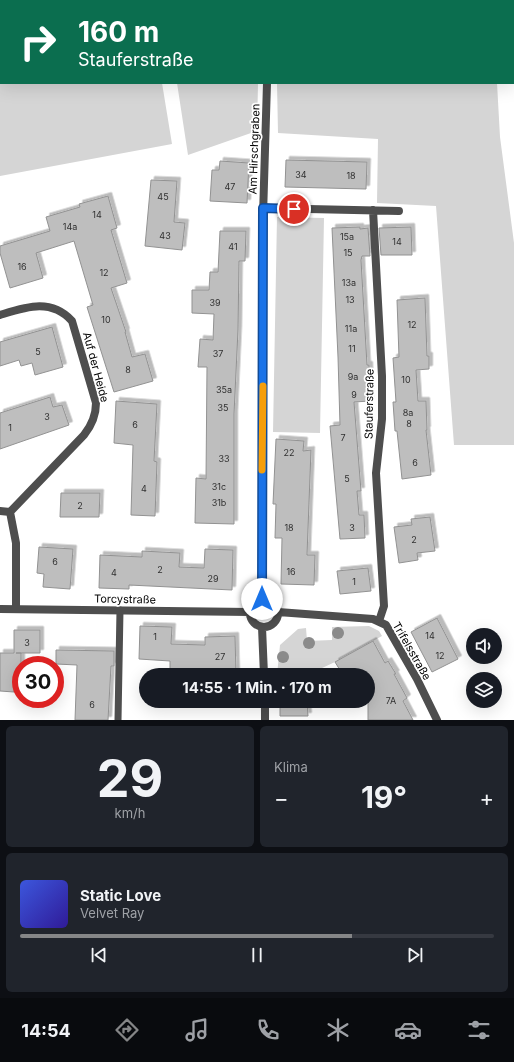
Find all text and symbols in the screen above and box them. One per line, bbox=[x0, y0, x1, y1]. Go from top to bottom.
text: 160 m bbox=[78, 15, 159, 49]
icon: right bbox=[12, 16, 64, 68]
text: Stauferstraße bbox=[78, 49, 194, 70]
street label: Am Hirschgraben bbox=[245, 103, 263, 195]
house number: 34 bbox=[295, 169, 307, 180]
house number: 18 bbox=[346, 170, 356, 181]
house number: 47 bbox=[225, 181, 235, 192]
house number: 45 bbox=[157, 191, 169, 202]
pin bbox=[277, 192, 311, 226]
icon: arrive bbox=[283, 198, 305, 220]
house number: 14 bbox=[92, 209, 102, 220]
house number: 14a bbox=[63, 221, 77, 232]
house number: 43 bbox=[159, 230, 171, 241]
house number: 15a bbox=[340, 231, 354, 242]
house number: 14 bbox=[392, 236, 402, 247]
house number: 41 bbox=[228, 241, 238, 252]
house number: 15 bbox=[343, 247, 353, 258]
house number: 16 bbox=[17, 261, 27, 272]
house number: 12 bbox=[99, 267, 109, 278]
house number: 13a bbox=[342, 277, 356, 288]
house number: 13 bbox=[345, 294, 355, 305]
house number: 39 bbox=[209, 297, 221, 308]
house number: 10 bbox=[101, 314, 111, 325]
house number: 12 bbox=[407, 319, 417, 330]
house number: 11a bbox=[345, 323, 357, 334]
street label: Auf der Heide bbox=[80, 330, 112, 404]
house number: 11 bbox=[348, 343, 356, 354]
house number: 5 bbox=[35, 346, 41, 357]
house number: 37 bbox=[213, 348, 223, 359]
house number: 8 bbox=[125, 364, 131, 375]
street label: Stauferstraße bbox=[361, 369, 377, 439]
house number: 9a bbox=[348, 371, 358, 382]
house number: 10 bbox=[401, 374, 411, 385]
house number: 35a bbox=[216, 384, 232, 395]
house number: 9 bbox=[351, 389, 357, 400]
house number: 35 bbox=[217, 402, 229, 413]
house number: 8a bbox=[403, 407, 413, 418]
house number: 3 bbox=[44, 411, 50, 422]
house number: 8 bbox=[406, 418, 412, 429]
house number: 6 bbox=[132, 419, 138, 430]
house number: 1 bbox=[8, 422, 12, 433]
house number: 7 bbox=[340, 432, 346, 443]
house number: 22 bbox=[284, 447, 294, 458]
house number: 33 bbox=[218, 453, 230, 464]
house number: 6 bbox=[412, 457, 418, 468]
house number: 5 bbox=[344, 473, 350, 484]
house number: 31c bbox=[212, 481, 226, 492]
house number: 4 bbox=[141, 483, 147, 494]
house number: 31b bbox=[212, 497, 227, 508]
house number: 2 bbox=[77, 500, 83, 511]
house number: 18 bbox=[284, 522, 294, 533]
house number: 3 bbox=[349, 522, 355, 533]
house number: 2 bbox=[411, 534, 417, 545]
house number: 6 bbox=[52, 556, 58, 567]
house number: 2 bbox=[157, 564, 163, 575]
house number: 16 bbox=[286, 566, 296, 577]
house number: 4 bbox=[111, 567, 117, 578]
house number: 29 bbox=[207, 573, 219, 584]
house number: 1 bbox=[352, 576, 356, 587]
position arrow bbox=[241, 578, 283, 620]
street label: Torcystraße bbox=[94, 591, 156, 607]
street label: Trifelsstraße bbox=[390, 619, 434, 683]
map controls bbox=[466, 628, 502, 708]
button: sound bbox=[466, 628, 502, 664]
house number: 14 bbox=[425, 630, 435, 641]
house number: 1 bbox=[153, 631, 157, 642]
house number: 3 bbox=[24, 637, 30, 648]
house number: 12 bbox=[435, 650, 445, 661]
house number: 27 bbox=[215, 651, 225, 662]
speed limit sign: 30 bbox=[12, 656, 64, 708]
button: layers bbox=[466, 672, 502, 708]
text: 14:55 · 1 Min. · 170 m bbox=[182, 678, 332, 697]
house number: 7A bbox=[386, 695, 396, 706]
house number: 6 bbox=[89, 699, 95, 710]
text: 29 bbox=[97, 747, 163, 810]
text: Klima bbox=[274, 759, 308, 775]
text: 19° bbox=[361, 779, 407, 815]
text: − bbox=[274, 785, 289, 811]
text: + bbox=[479, 785, 494, 811]
text: km/h bbox=[115, 805, 145, 821]
text: Static Love bbox=[80, 886, 161, 905]
text: Velvet Ray bbox=[80, 905, 144, 921]
icon: previous bbox=[88, 944, 110, 966]
icon: pause bbox=[246, 944, 268, 966]
icon: next bbox=[404, 944, 426, 966]
icon: directions bbox=[113, 1016, 141, 1044]
icon: music bbox=[183, 1016, 211, 1044]
icon: phone bbox=[254, 1016, 282, 1044]
icon: climate bbox=[324, 1016, 352, 1044]
icon: car bbox=[394, 1016, 422, 1044]
icon: filters bbox=[465, 1016, 493, 1044]
text: 14:54 bbox=[21, 1020, 71, 1041]

